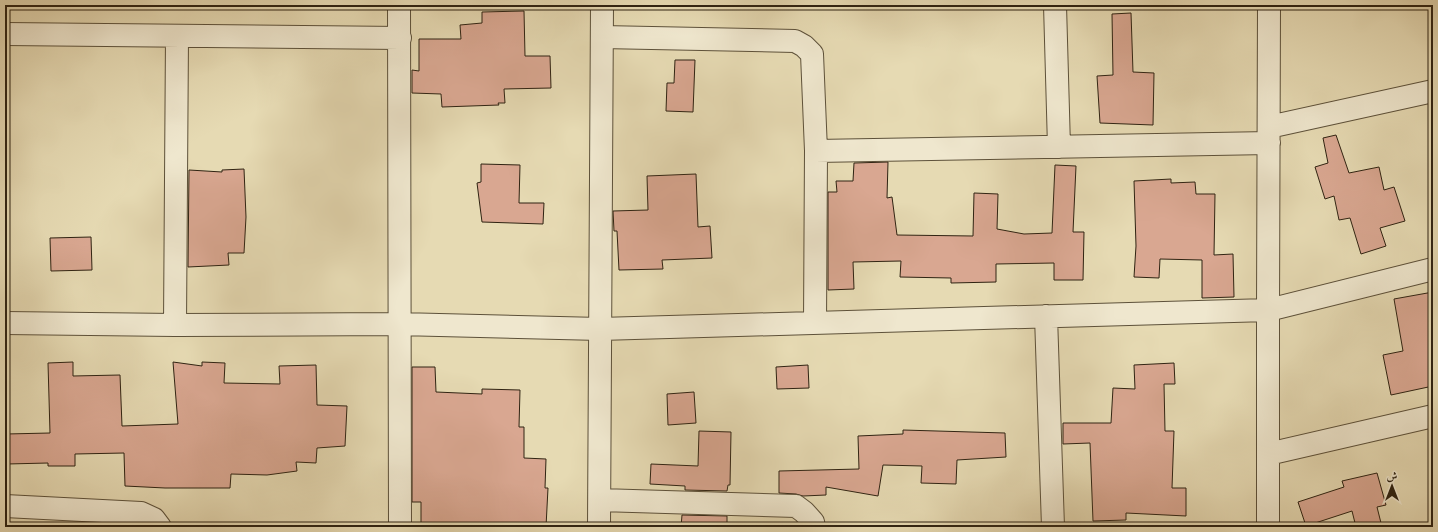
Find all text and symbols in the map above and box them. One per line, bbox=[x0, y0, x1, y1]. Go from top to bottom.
north arrow bbox=[1372, 466, 1412, 506]
text: ش bbox=[1387, 470, 1398, 483]

